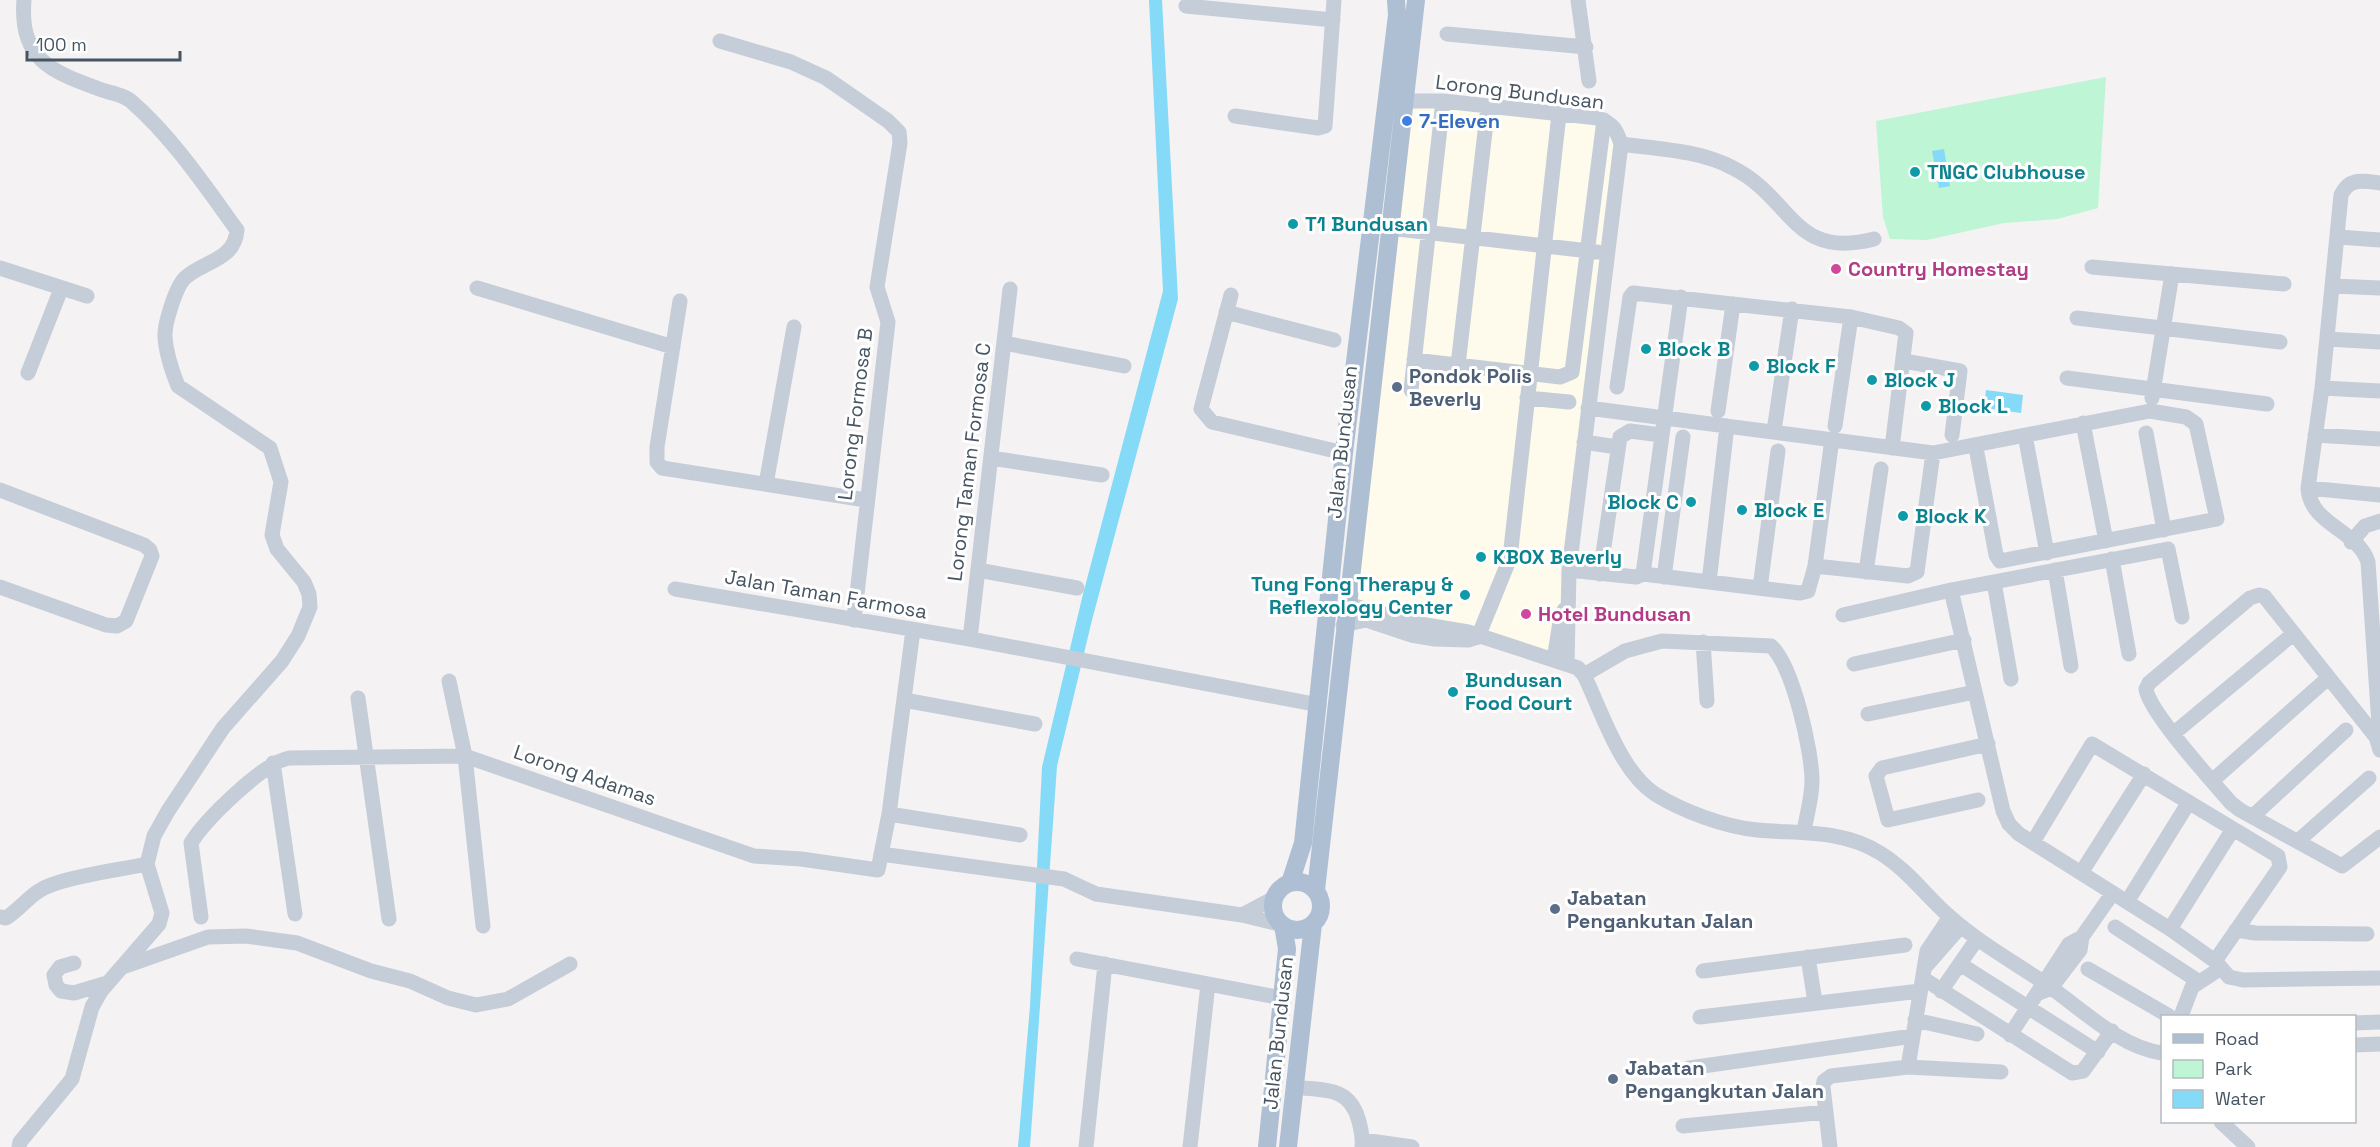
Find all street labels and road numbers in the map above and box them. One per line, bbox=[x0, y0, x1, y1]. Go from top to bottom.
street label: Lorong Bundusan bbox=[1434, 69, 1606, 115]
street label: Lorong Formosa B bbox=[832, 326, 878, 502]
street label: Lorong Taman Formosa C bbox=[941, 341, 997, 583]
street label: Jalan Bundusan bbox=[1321, 364, 1363, 520]
street label: Jalan Taman Farmosa bbox=[723, 563, 929, 625]
street label: Lorong Adamas bbox=[510, 738, 660, 812]
street label: Jalan Bundusan bbox=[1257, 955, 1299, 1111]

